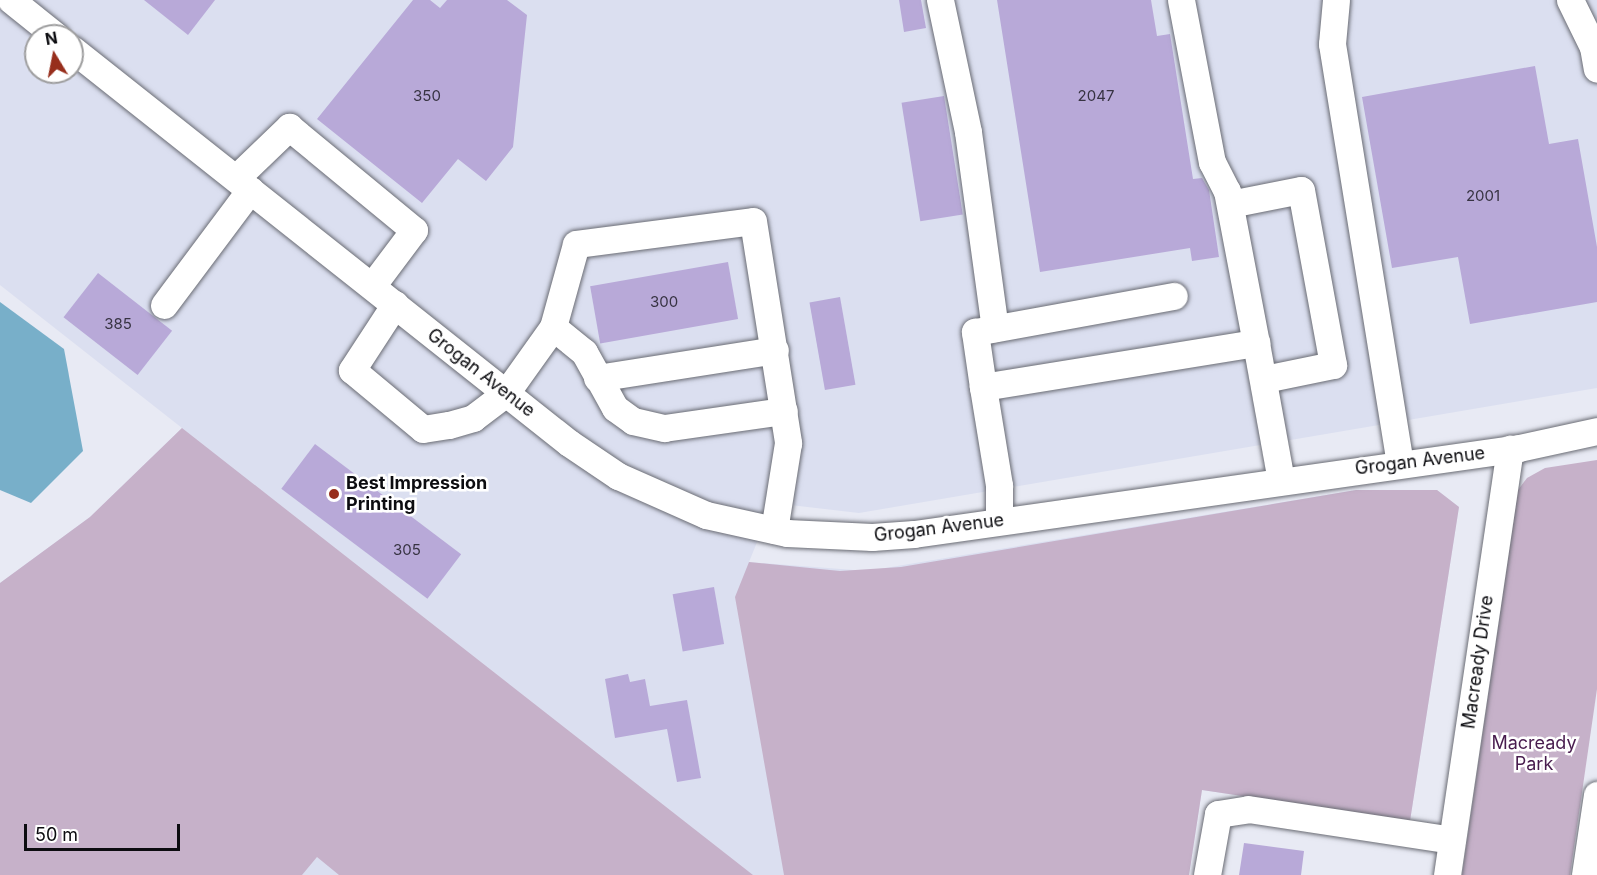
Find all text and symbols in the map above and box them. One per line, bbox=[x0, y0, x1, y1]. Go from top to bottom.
north arrow bbox=[24, 24, 84, 84]
text: N bbox=[43, 27, 59, 49]
house number: 350 bbox=[413, 87, 441, 105]
house number: 2047 bbox=[1078, 87, 1114, 105]
house number: 2001 bbox=[1466, 187, 1500, 205]
house number: 300 bbox=[650, 293, 678, 311]
house number: 385 bbox=[104, 315, 132, 333]
street label: Grogan Avenue bbox=[423, 324, 539, 422]
street label: Grogan Avenue bbox=[1354, 442, 1486, 480]
place label: Best Impression Printing bbox=[346, 473, 487, 516]
marker: Best Impression Printing bbox=[327, 487, 341, 501]
street label: Grogan Avenue bbox=[873, 509, 1005, 547]
house number: 305 bbox=[393, 541, 421, 559]
street label: Macready Drive bbox=[1458, 594, 1498, 730]
park label: Macready Park bbox=[1491, 733, 1577, 776]
scale bar bbox=[27, 812, 183, 850]
text: 50 m bbox=[35, 824, 78, 845]

